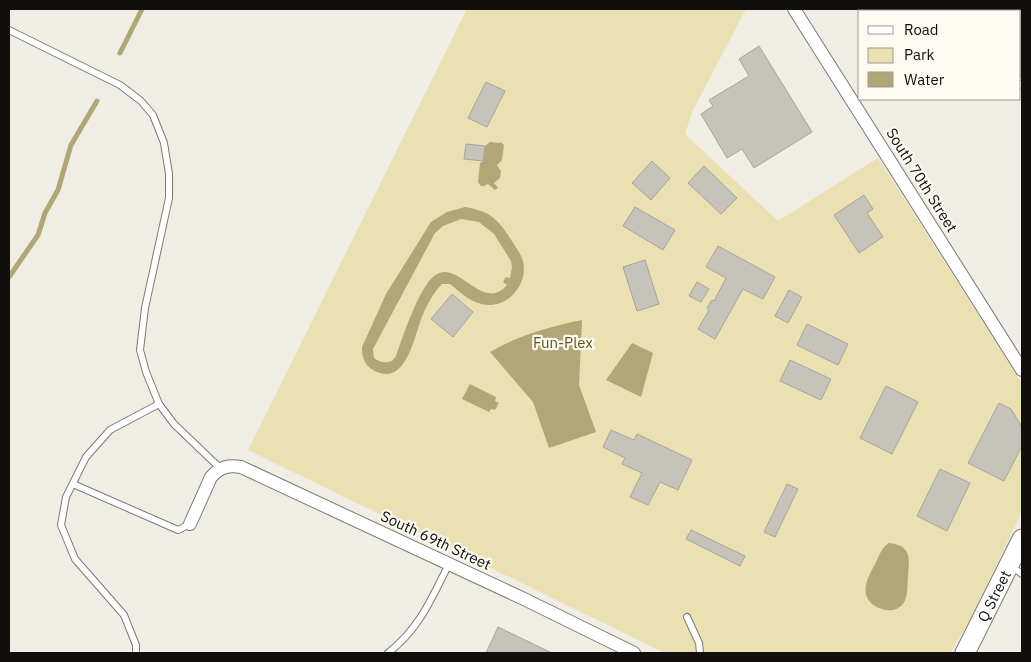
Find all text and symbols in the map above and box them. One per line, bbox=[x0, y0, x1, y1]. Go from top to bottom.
legend bbox=[858, 10, 1021, 100]
text: Road bbox=[904, 20, 939, 39]
text: Park bbox=[904, 45, 934, 64]
text: Water bbox=[904, 70, 945, 89]
street label: South 70th Street bbox=[882, 124, 962, 236]
park label: Fun-Plex bbox=[533, 333, 593, 352]
street label: South 69th Street bbox=[378, 506, 494, 574]
street label: Q Street bbox=[973, 567, 1014, 625]

